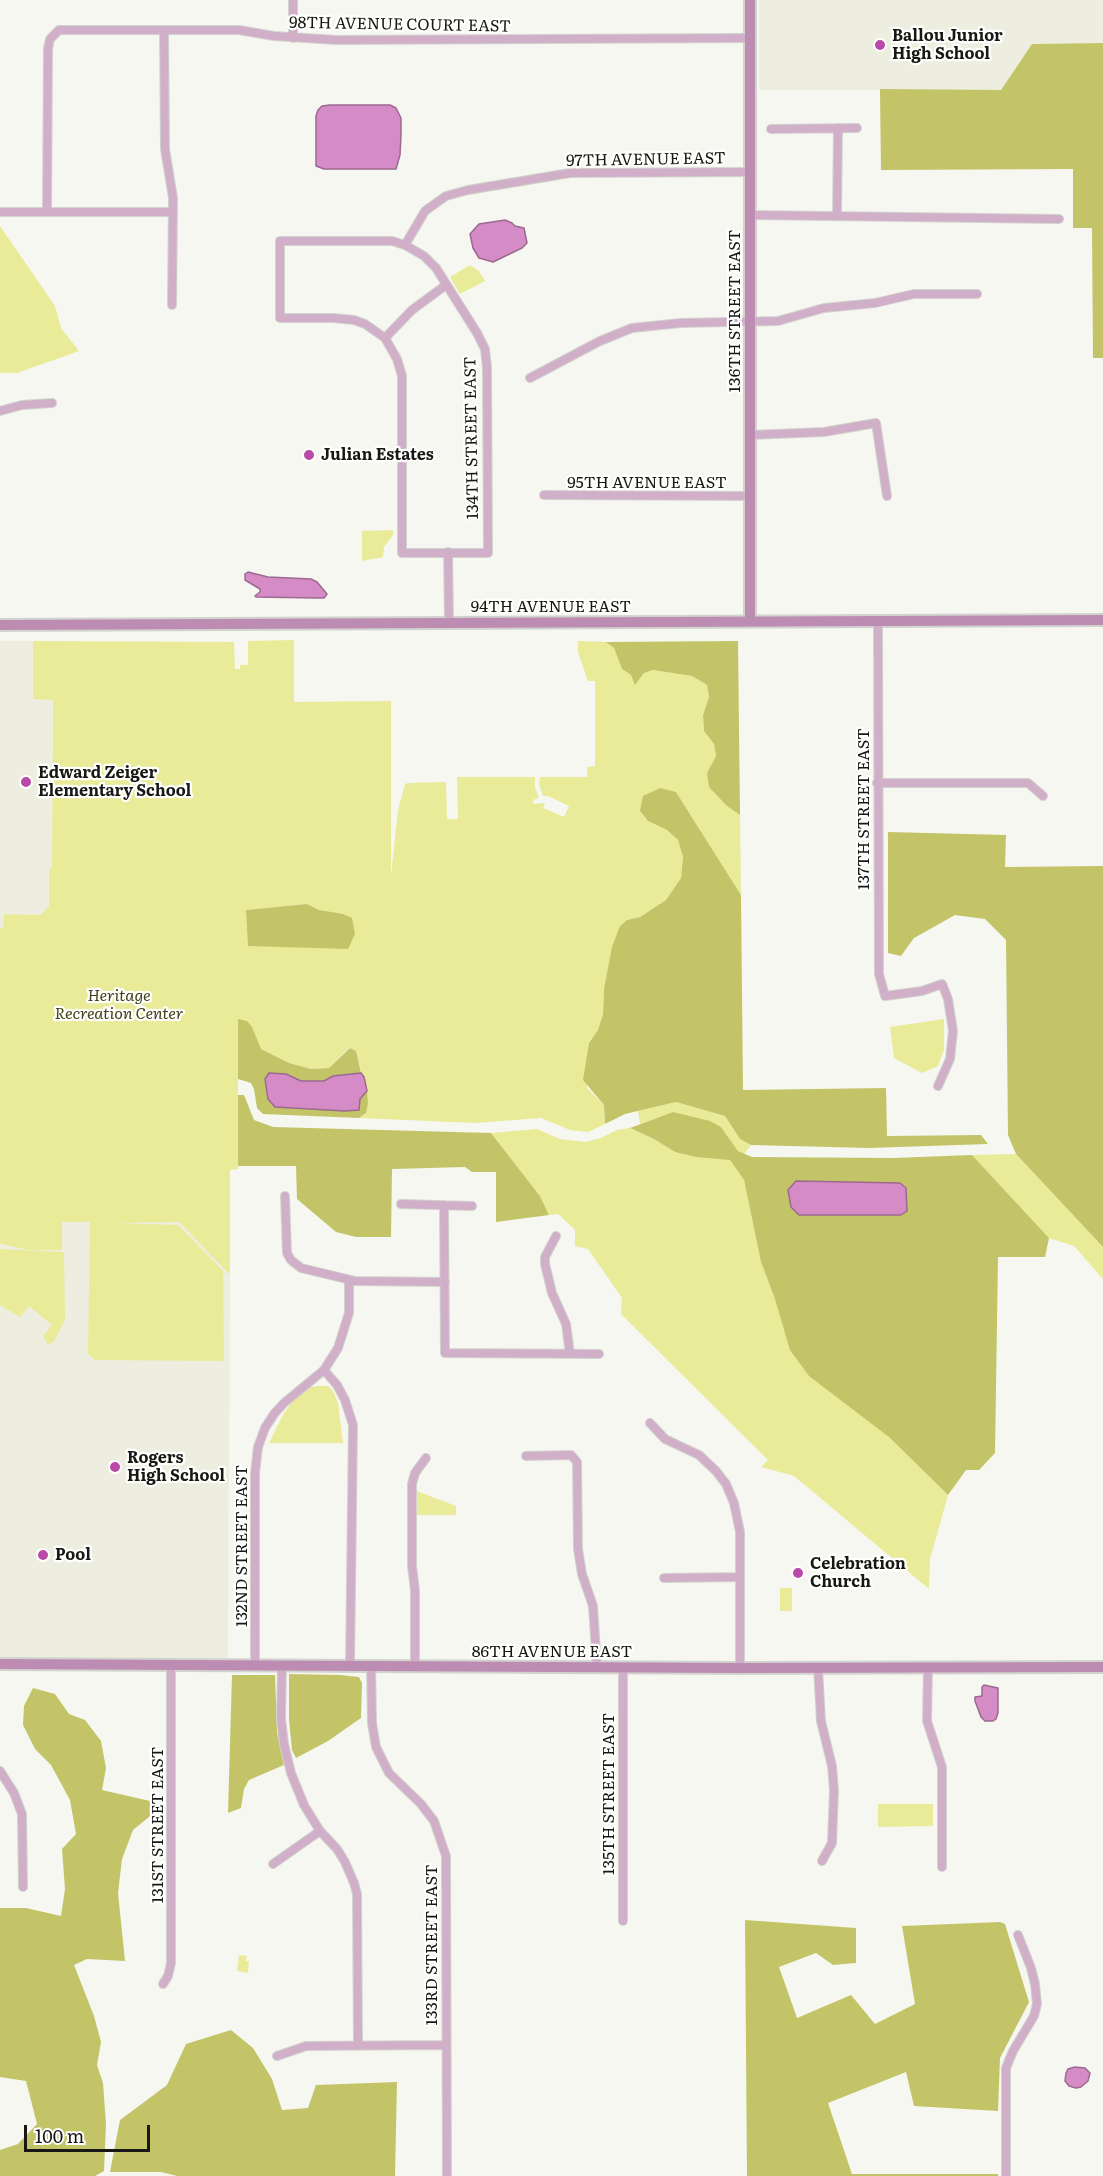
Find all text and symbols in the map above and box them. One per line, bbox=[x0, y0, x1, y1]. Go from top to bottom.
street label: 98TH AVENUE COURT EAST bbox=[289, 13, 511, 37]
place label: Ballou Junior High School bbox=[892, 26, 1003, 64]
marker: Ballou Junior High School bbox=[873, 38, 887, 52]
street label: 97TH AVENUE EAST bbox=[566, 149, 726, 171]
street label: 136TH STREET EAST bbox=[725, 230, 745, 392]
street label: 134TH STREET EAST bbox=[461, 356, 483, 520]
place label: Julian Estates bbox=[321, 445, 434, 465]
marker: Julian Estates bbox=[302, 448, 316, 462]
street label: 95TH AVENUE EAST bbox=[567, 473, 727, 493]
street label: 94TH AVENUE EAST bbox=[471, 597, 631, 617]
street label: 137TH STREET EAST bbox=[854, 728, 874, 890]
place label: Edward Zeiger Elementary School bbox=[38, 763, 191, 801]
marker: Edward Zeiger Elementary School bbox=[19, 775, 33, 789]
park label: Heritage Recreation Center bbox=[55, 986, 183, 1024]
place label: Rogers High School bbox=[127, 1448, 225, 1486]
marker: Rogers High School bbox=[108, 1460, 122, 1474]
street label: 132ND STREET EAST bbox=[232, 1465, 252, 1627]
place label: Pool bbox=[55, 1545, 91, 1565]
marker: Pool bbox=[36, 1548, 50, 1562]
place label: Celebration Church bbox=[810, 1554, 906, 1592]
marker: Celebration Church bbox=[791, 1566, 805, 1580]
street label: 86TH AVENUE EAST bbox=[472, 1642, 632, 1662]
street label: 135TH STREET EAST bbox=[599, 1713, 619, 1875]
street label: 131ST STREET EAST bbox=[148, 1747, 168, 1903]
street label: 133RD STREET EAST bbox=[422, 1865, 442, 2025]
scale bar bbox=[27, 2113, 153, 2151]
text: 100 m bbox=[35, 2122, 84, 2149]

